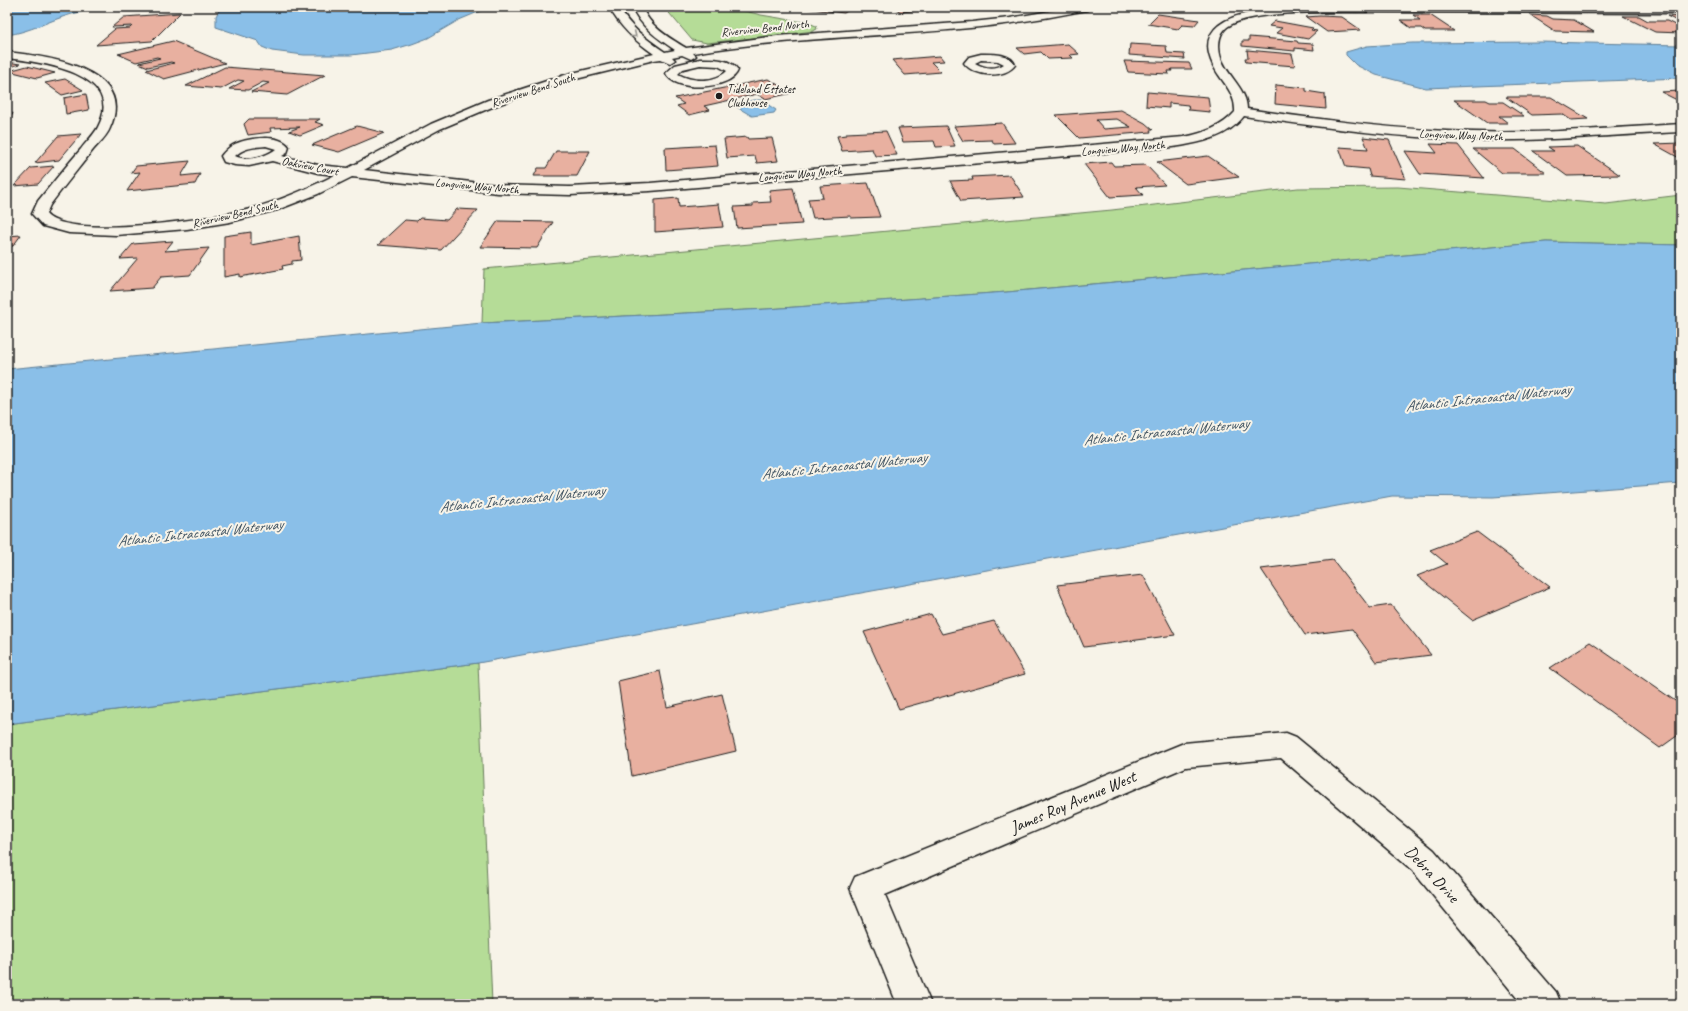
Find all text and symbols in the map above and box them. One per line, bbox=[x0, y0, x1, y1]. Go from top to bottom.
street label: Riverview Bend North bbox=[720, 15, 810, 41]
one-way arrow bbox=[630, 30, 637, 37]
street label: Riverview Bend South bbox=[489, 69, 578, 111]
place label: Tideland Estates Clubhouse bbox=[727, 81, 796, 111]
marker: Tideland Estates Clubhouse bbox=[714, 91, 724, 101]
street label: Longview Way North bbox=[1419, 126, 1504, 144]
street label: Longview Way North bbox=[1081, 136, 1166, 160]
street label: Oakview Court bbox=[280, 153, 341, 180]
street label: Longview Way North bbox=[758, 162, 843, 186]
street label: Longview Way North bbox=[435, 174, 520, 198]
street label: Riverview Bend South bbox=[191, 196, 280, 232]
water label: Atlantic Intracoastal Waterway bbox=[1405, 380, 1574, 416]
water label: Atlantic Intracoastal Waterway bbox=[1083, 414, 1252, 450]
water label: Atlantic Intracoastal Waterway bbox=[761, 448, 930, 484]
water label: Atlantic Intracoastal Waterway bbox=[439, 481, 608, 517]
water label: Atlantic Intracoastal Waterway bbox=[117, 515, 286, 551]
street label: James Roy Avenue West bbox=[1006, 765, 1141, 838]
street label: Debra Drive bbox=[1400, 841, 1465, 908]

